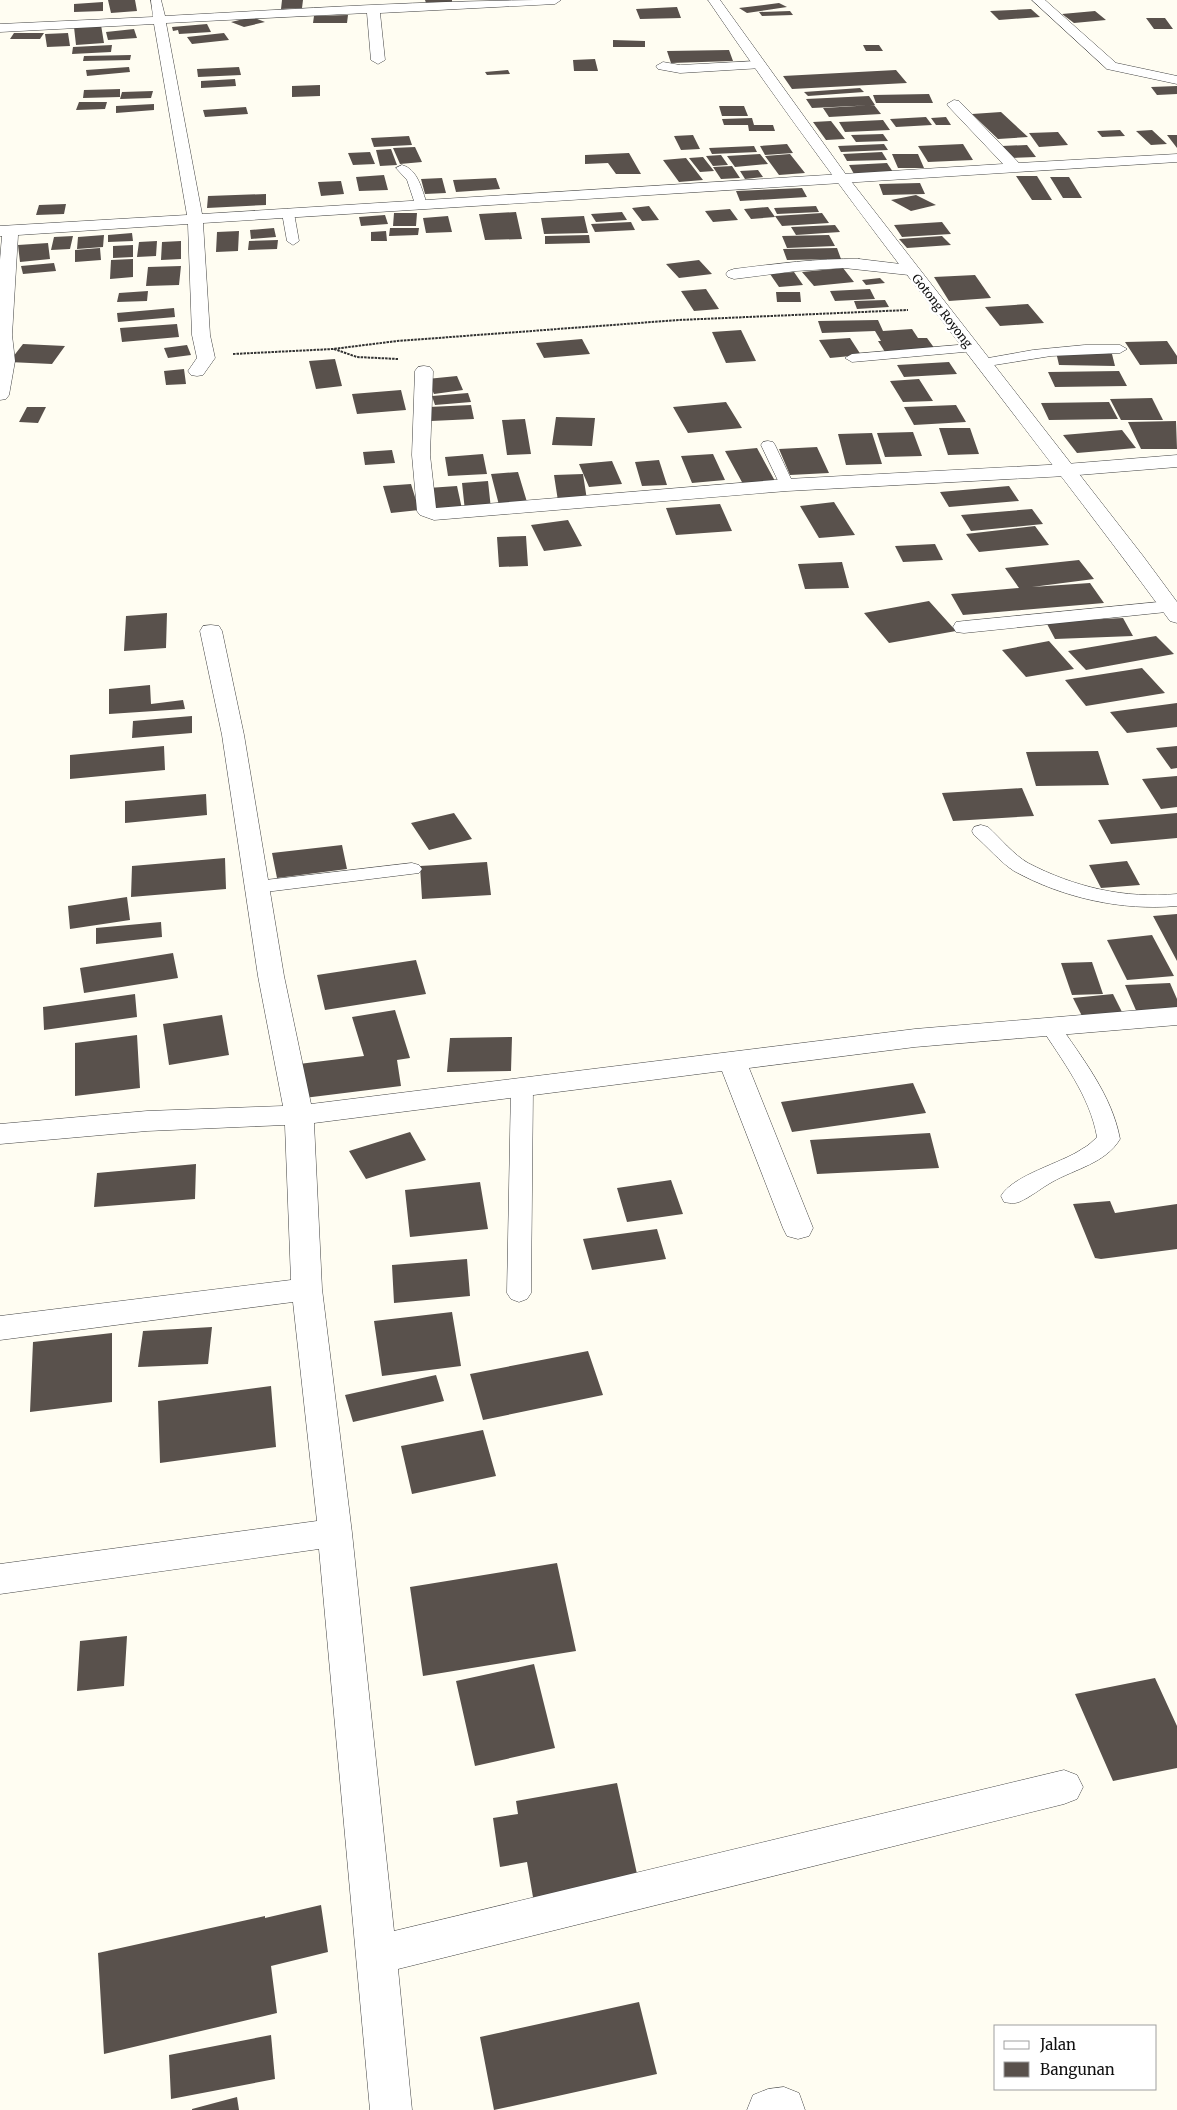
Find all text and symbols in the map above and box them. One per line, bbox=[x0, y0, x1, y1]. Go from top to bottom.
street label: Gotong Royong bbox=[909, 271, 976, 351]
legend bbox=[994, 2025, 1157, 2090]
text: Jalan bbox=[1039, 2035, 1076, 2054]
text: Bangunan bbox=[1040, 2060, 1115, 2079]

